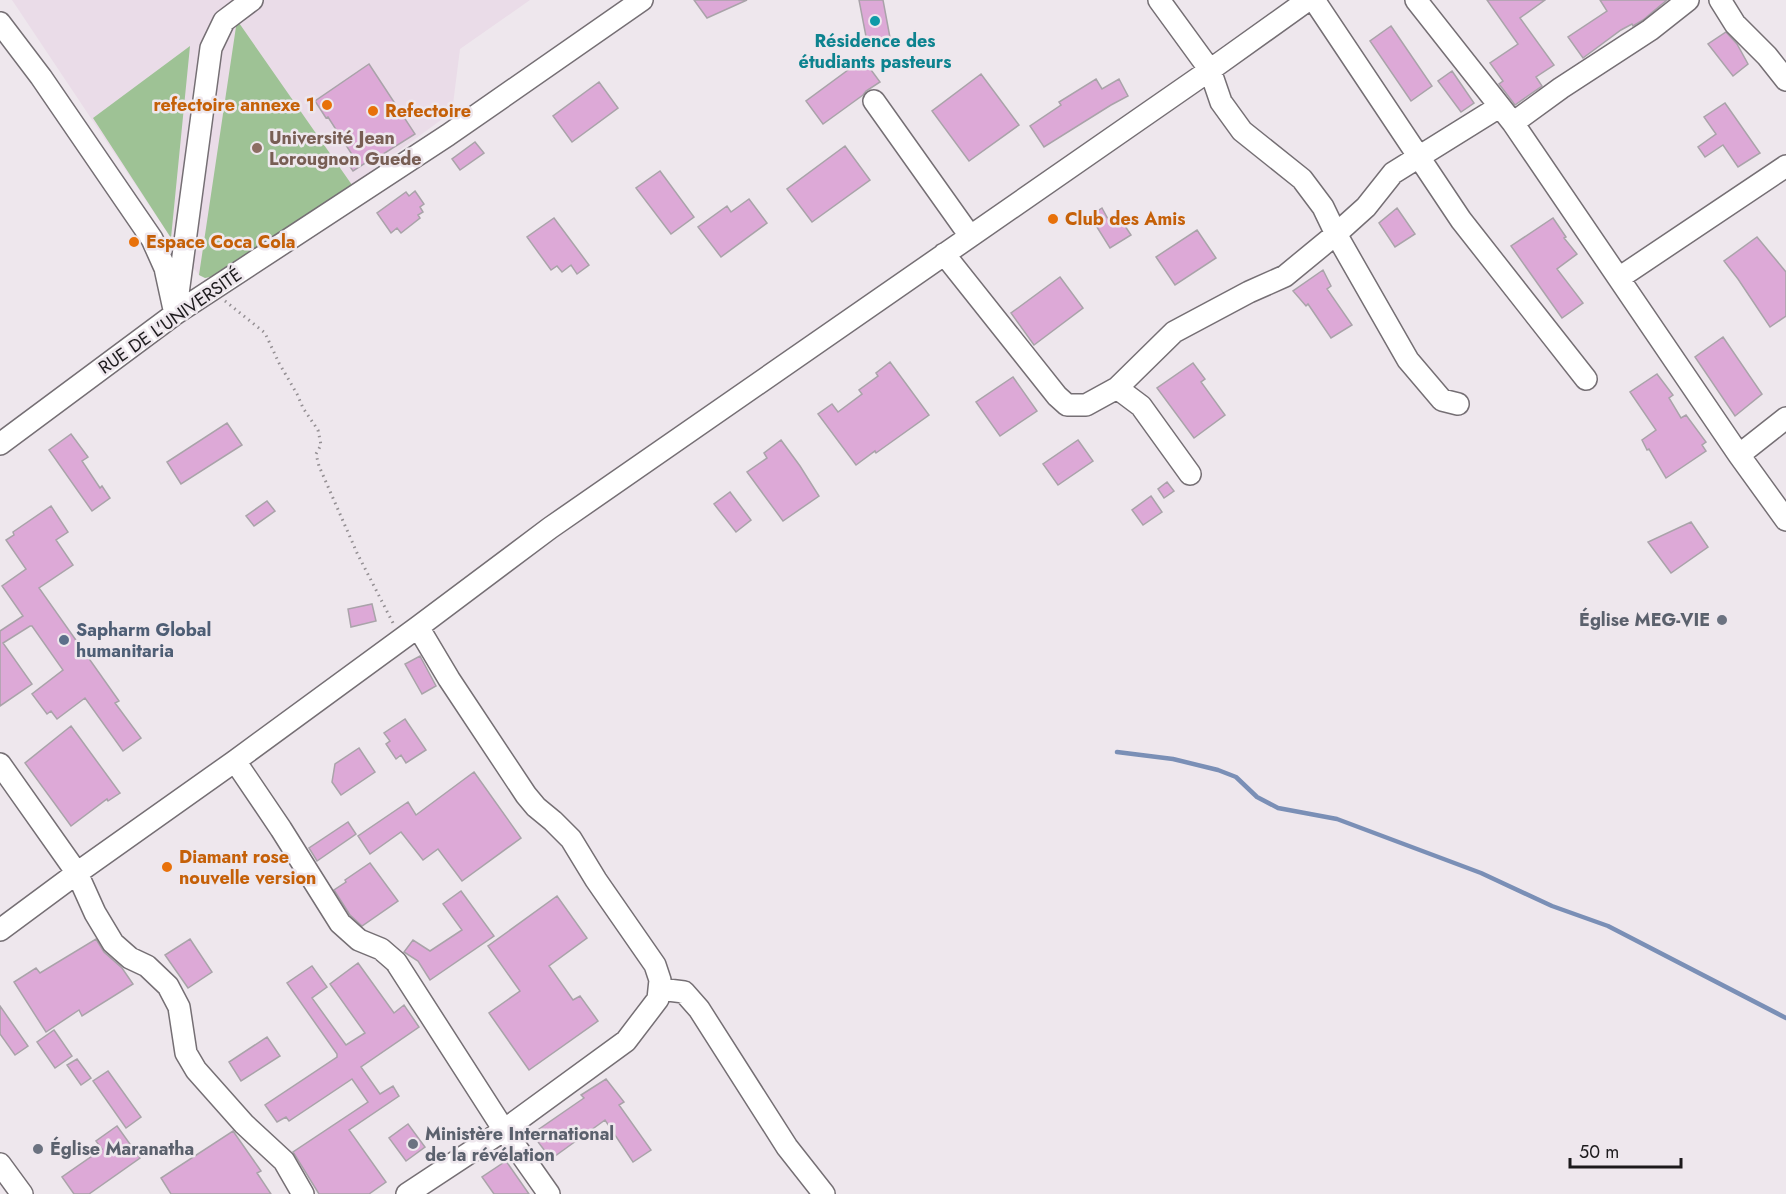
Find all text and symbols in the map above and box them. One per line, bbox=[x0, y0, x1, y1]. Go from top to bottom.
marker: Résidence des étudiants pasteurs bbox=[868, 14, 882, 28]
place label: Résidence des étudiants pasteurs bbox=[799, 28, 951, 75]
place label: refectoire annexe 1 bbox=[153, 92, 315, 118]
marker: refectoire annexe 1 bbox=[320, 98, 334, 112]
place label: Refectoire bbox=[385, 98, 471, 124]
marker: Refectoire bbox=[366, 104, 380, 118]
place label: Université Jean Lorougnon Guede bbox=[269, 125, 422, 172]
marker: Université Jean Lorougnon Guede bbox=[250, 141, 264, 155]
place label: Club des Amis bbox=[1065, 206, 1186, 232]
marker: Club des Amis bbox=[1046, 212, 1060, 226]
place label: Espace Coca Cola bbox=[146, 229, 296, 255]
marker: Espace Coca Cola bbox=[127, 235, 141, 249]
street label: RUE DE L'UNIVERSITÉ bbox=[93, 262, 247, 380]
place label: Église MEG-VIE bbox=[1579, 607, 1710, 633]
marker: Église MEG-VIE bbox=[1715, 613, 1729, 627]
place label: Sapharm Global humanitaria bbox=[76, 617, 211, 664]
marker: Sapharm Global humanitaria bbox=[57, 633, 71, 647]
place label: Diamant rose nouvelle version bbox=[179, 844, 316, 891]
marker: Diamant rose nouvelle version bbox=[160, 860, 174, 874]
place label: Ministère International de la révélation bbox=[425, 1121, 614, 1168]
scale bar bbox=[1570, 1131, 1681, 1169]
place label: Église Maranatha bbox=[50, 1136, 194, 1162]
marker: Ministère International de la révélation bbox=[406, 1137, 420, 1151]
text: 50 m bbox=[1579, 1139, 1619, 1165]
marker: Église Maranatha bbox=[31, 1142, 45, 1156]

